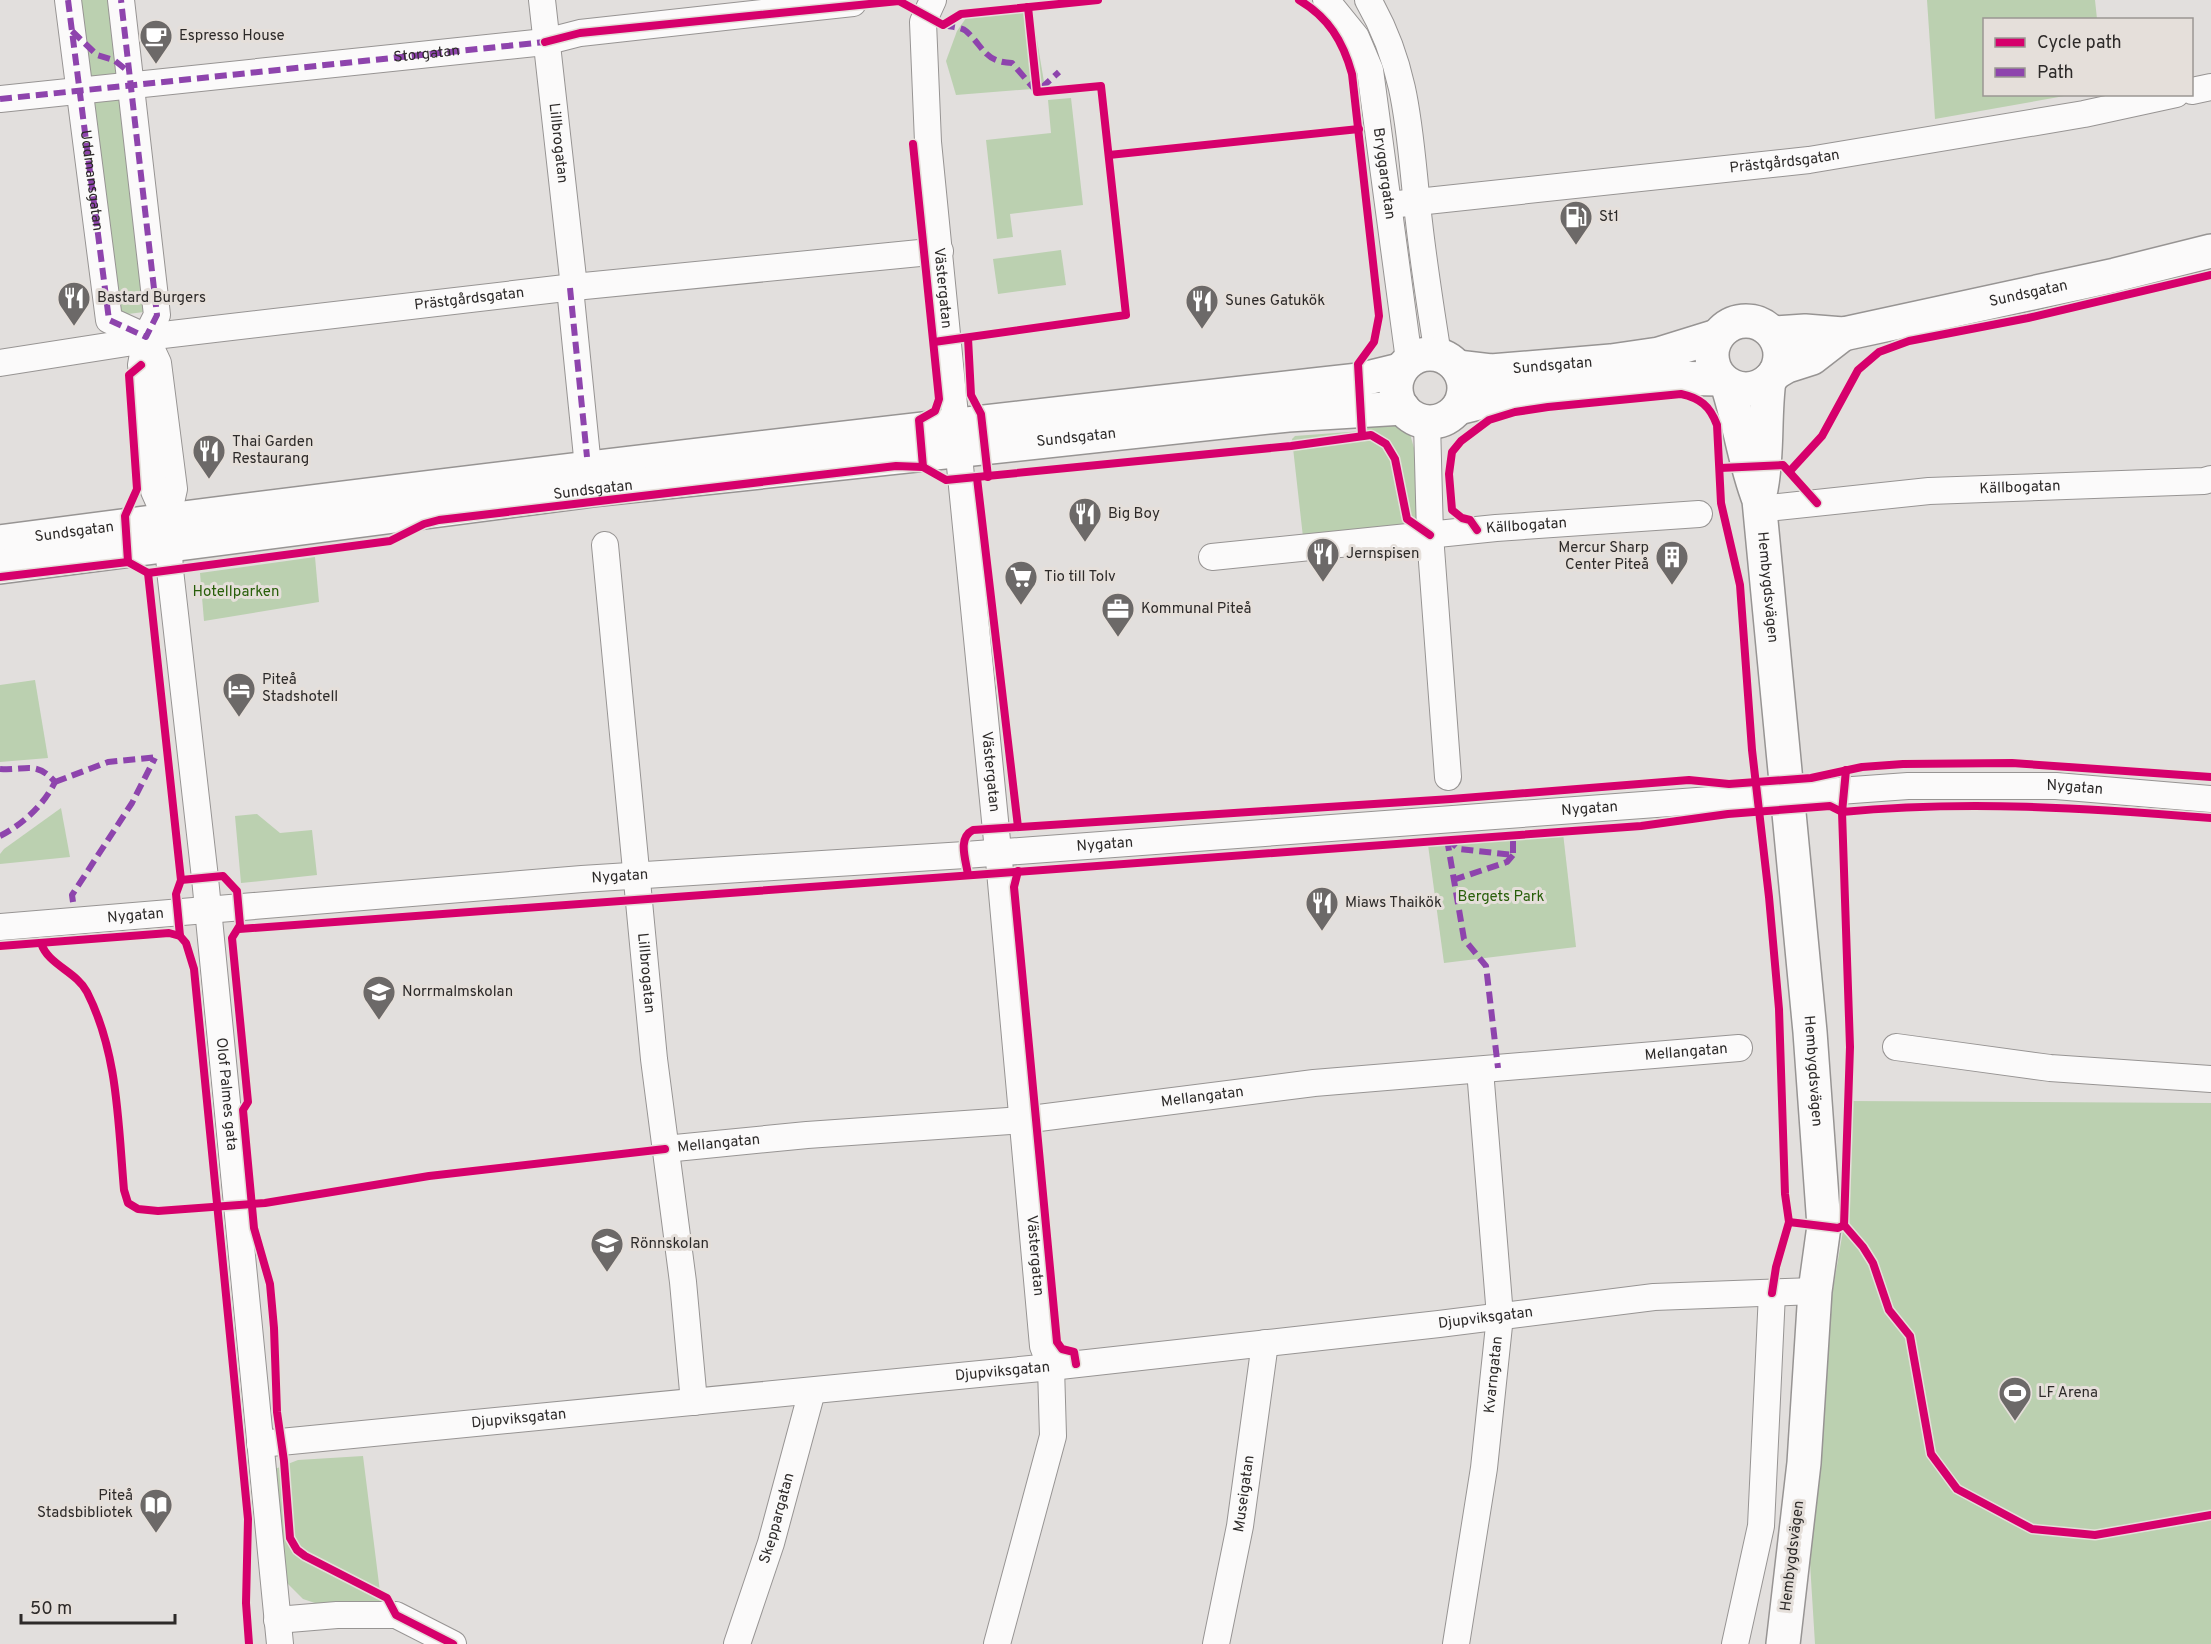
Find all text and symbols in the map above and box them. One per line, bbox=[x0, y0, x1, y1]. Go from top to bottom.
cafe icon: Espresso House bbox=[138, 18, 174, 65]
legend bbox=[1983, 18, 2193, 96]
place label: Espresso House bbox=[179, 27, 285, 46]
text: Cycle path bbox=[2037, 32, 2122, 55]
street label: Storgatan bbox=[393, 41, 461, 67]
text: Path bbox=[2037, 62, 2074, 85]
street label: Lillbrogatan bbox=[544, 102, 572, 184]
street label: Bryggargatan bbox=[1368, 126, 1400, 221]
street label: Uddmansgatan bbox=[75, 129, 107, 232]
street label: Prästgårdsgatan bbox=[1729, 146, 1841, 178]
fuel station icon: St1 bbox=[1558, 199, 1594, 246]
place label: St1 bbox=[1599, 208, 1619, 227]
street label: Västergatan bbox=[929, 247, 956, 329]
street label: Sundsgatan bbox=[1987, 276, 2070, 312]
restaurant icon: Bastard Burgers bbox=[56, 280, 92, 327]
street label: Prästgårdsgatan bbox=[413, 283, 525, 315]
restaurant icon: Sunes Gatukök bbox=[1184, 283, 1220, 330]
place label: Bastard Burgers bbox=[97, 289, 206, 308]
place label: Sunes Gatukök bbox=[1225, 292, 1325, 311]
street label: Sundsgatan bbox=[1512, 353, 1593, 379]
street label: Sundsgatan bbox=[1035, 424, 1117, 452]
restaurant icon: Thai Garden Restaurang bbox=[191, 433, 227, 480]
place label: Thai Garden Restaurang bbox=[232, 433, 313, 469]
street label: Sundsgatan bbox=[552, 476, 634, 505]
street label: Källbogatan bbox=[1979, 477, 2061, 499]
restaurant icon: Big Boy bbox=[1067, 496, 1103, 543]
place label: Big Boy bbox=[1108, 505, 1160, 524]
street label: Källbogatan bbox=[1485, 514, 1568, 538]
street label: Sundsgatan bbox=[34, 518, 115, 547]
street label: Hembygdsvägen bbox=[1753, 531, 1782, 644]
restaurant icon: Jernspisen bbox=[1305, 536, 1341, 583]
place label: Mercur Sharp Center Piteå bbox=[1558, 539, 1649, 575]
building icon: Mercur Sharp Center Piteå bbox=[1654, 539, 1690, 586]
place label: Jernspisen bbox=[1346, 545, 1419, 564]
supermarket icon: Tio till Tolv bbox=[1003, 559, 1039, 606]
place label: Tio till Tolv bbox=[1044, 568, 1116, 587]
park label: Hotellparken bbox=[193, 583, 279, 602]
office icon: Kommunal Piteå bbox=[1100, 591, 1136, 638]
place label: Kommunal Piteå bbox=[1141, 600, 1252, 619]
hotel icon: Piteå Stadshotell bbox=[221, 671, 257, 718]
place label: Piteå Stadshotell bbox=[262, 671, 338, 707]
street label: Västergatan bbox=[977, 730, 1004, 813]
street label: Nygatan bbox=[2046, 777, 2104, 799]
street label: Nygatan bbox=[1561, 797, 1619, 820]
street label: Nygatan bbox=[1076, 833, 1134, 856]
street label: Nygatan bbox=[591, 865, 649, 888]
restaurant icon: Miaws Thaikök bbox=[1304, 885, 1340, 932]
park label: Bergets Park bbox=[1458, 888, 1545, 907]
place label: Miaws Thaikök bbox=[1345, 894, 1442, 913]
street label: Nygatan bbox=[106, 904, 165, 928]
street label: Lillbrogatan bbox=[633, 932, 659, 1014]
school or university icon: Norrmalmskolan bbox=[361, 974, 397, 1021]
place label: Norrmalmskolan bbox=[402, 983, 513, 1002]
street label: Hembygdsvägen bbox=[1799, 1014, 1826, 1127]
street label: Olof Palmes gata bbox=[211, 1037, 241, 1152]
street label: Mellangatan bbox=[1644, 1039, 1728, 1065]
street label: Mellangatan bbox=[1160, 1083, 1245, 1112]
street label: Mellangatan bbox=[676, 1130, 761, 1157]
street label: Västergatan bbox=[1022, 1214, 1048, 1297]
school or university icon: Rönnskolan bbox=[589, 1226, 625, 1273]
place label: Rönnskolan bbox=[630, 1235, 709, 1254]
street label: Djupviksgatan bbox=[1437, 1303, 1534, 1334]
street label: Kvarngatan bbox=[1480, 1335, 1507, 1414]
street label: Djupviksgatan bbox=[954, 1358, 1051, 1386]
sports icon: LF Arena bbox=[1997, 1375, 2033, 1422]
place label: LF Arena bbox=[2038, 1384, 2098, 1403]
street label: Djupviksgatan bbox=[470, 1405, 567, 1433]
street label: Museigatan bbox=[1229, 1454, 1259, 1534]
street label: Skeppargatan bbox=[755, 1471, 799, 1566]
place label: Piteå Stadsbibliotek bbox=[37, 1487, 133, 1523]
library icon: Piteå Stadsbibliotek bbox=[138, 1487, 174, 1534]
street label: Hembygdsvägen bbox=[1777, 1499, 1809, 1613]
scale bar bbox=[21, 1587, 176, 1625]
text: 50 m bbox=[30, 1598, 72, 1621]

